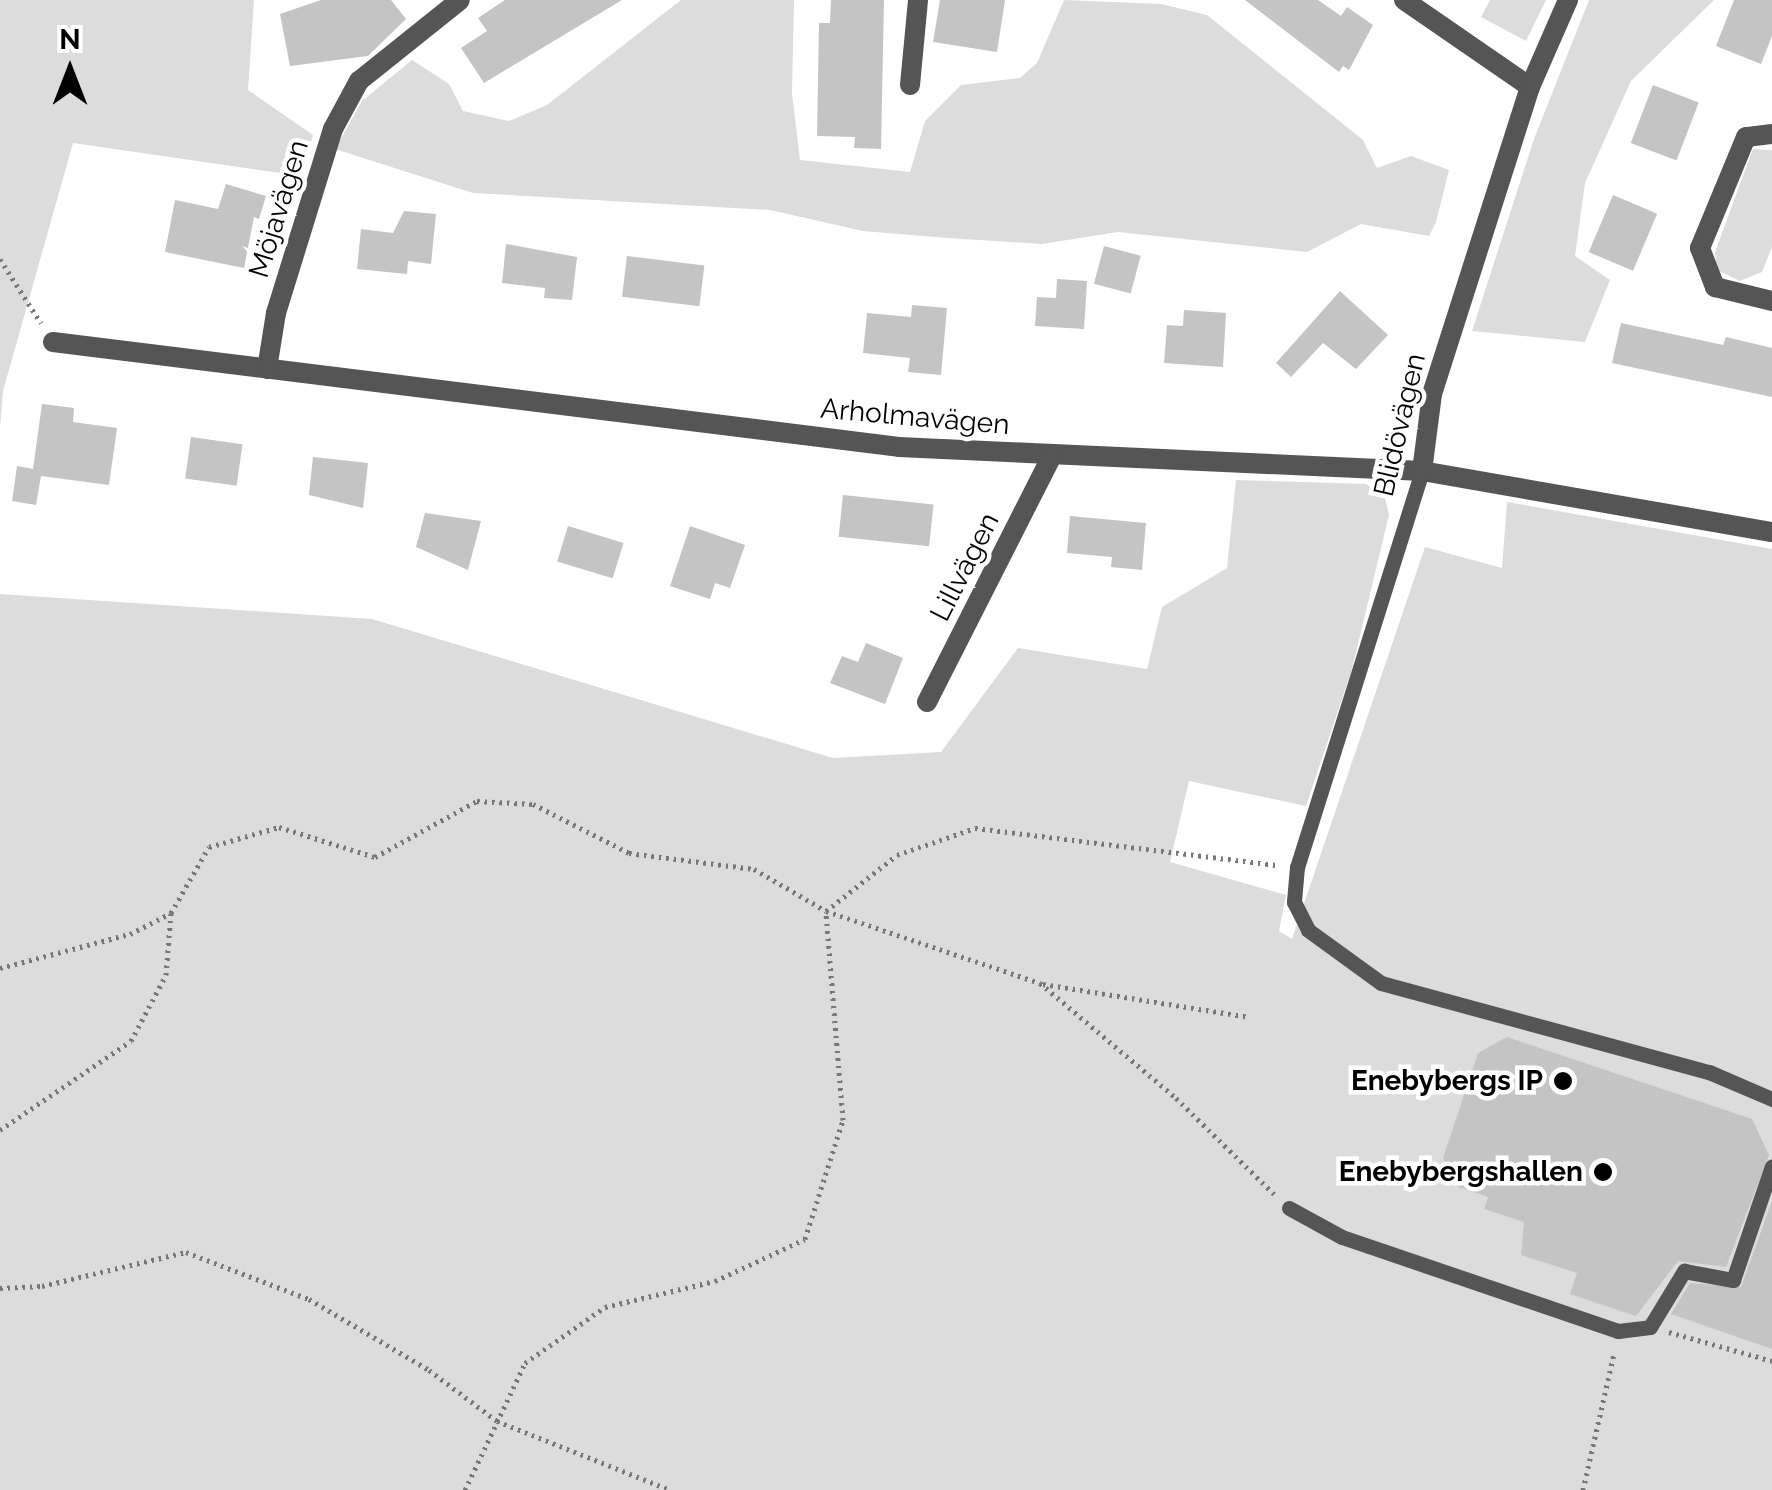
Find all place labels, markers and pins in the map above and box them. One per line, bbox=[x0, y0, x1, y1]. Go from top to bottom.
place label: Enebybergs IP bbox=[1351, 1064, 1543, 1098]
marker: Enebybergs IP bbox=[1552, 1070, 1574, 1092]
place label: Enebybergshallen bbox=[1339, 1155, 1583, 1189]
marker: Enebybergshallen bbox=[1592, 1161, 1614, 1183]

